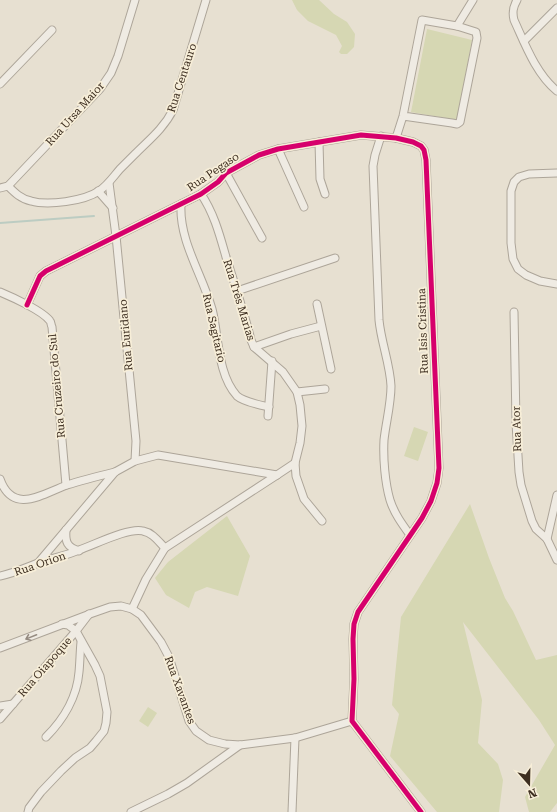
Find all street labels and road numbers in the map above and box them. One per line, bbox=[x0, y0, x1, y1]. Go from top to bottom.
street label: Rua Centauro bbox=[165, 41, 199, 114]
street label: Rua Ursa Maior bbox=[43, 79, 107, 149]
street label: Rua Pegaso bbox=[185, 150, 242, 194]
street label: Rua Três Marias bbox=[220, 258, 258, 342]
street label: Rua Isis Cristina bbox=[415, 288, 431, 374]
street label: Rua Sagitario bbox=[200, 292, 228, 364]
street label: Rua Euridano bbox=[116, 298, 136, 371]
street label: Rua Cruzeiro do Sul bbox=[46, 333, 68, 439]
street label: Rua Ator bbox=[510, 405, 524, 452]
street label: Rua Orion bbox=[13, 549, 67, 579]
street label: Rua Oiapoque bbox=[15, 634, 75, 700]
street label: Rua Xavantes bbox=[162, 654, 198, 726]

